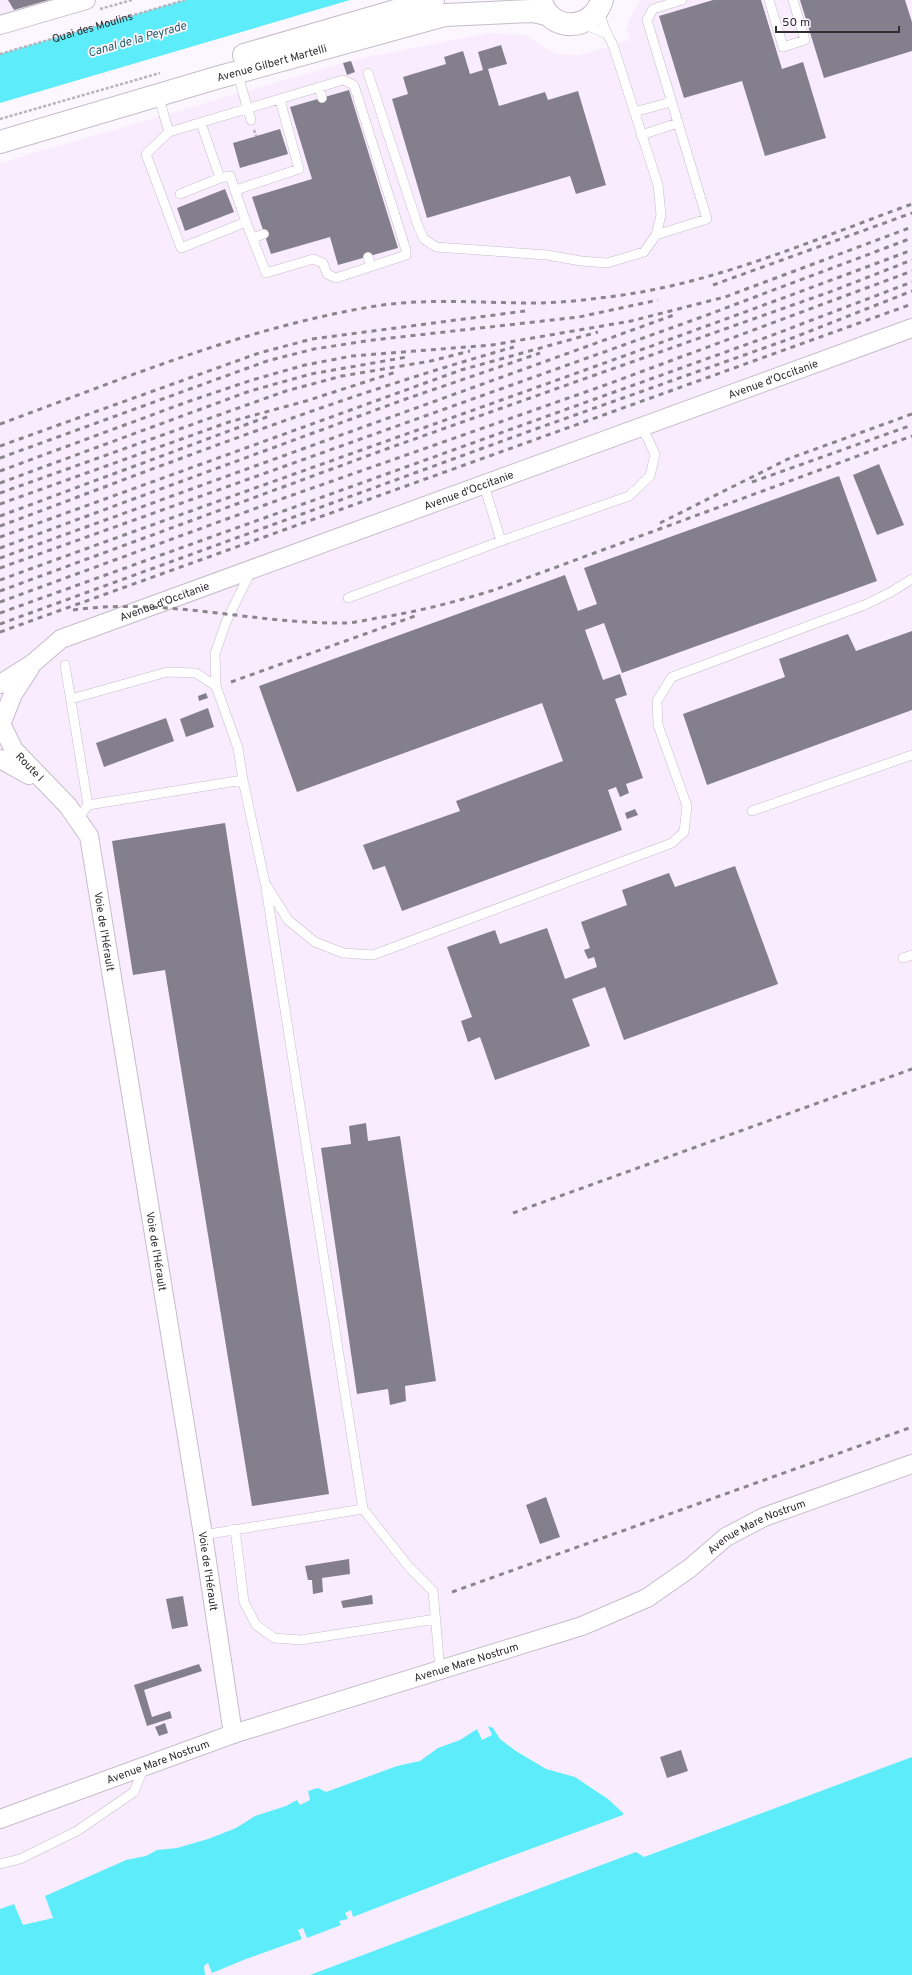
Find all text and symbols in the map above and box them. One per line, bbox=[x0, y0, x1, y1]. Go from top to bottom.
scale bar bbox=[776, 8, 899, 34]
street label: Quai des Moulins bbox=[50, 10, 134, 46]
text: 50 m bbox=[782, 15, 810, 31]
water label: Canal de la Peyrade bbox=[86, 18, 189, 62]
street label: Avenue Gilbert Martelli bbox=[215, 42, 329, 85]
street label: Avenue d'Occitanie bbox=[726, 357, 820, 403]
street label: Avenue d'Occitanie bbox=[422, 468, 516, 514]
street label: Avenue d'Occitanie bbox=[118, 579, 212, 625]
street label: Route I bbox=[12, 750, 47, 785]
street label: Voie de l'Hérault bbox=[90, 891, 117, 972]
street label: Voie de l'Hérault bbox=[142, 1211, 169, 1292]
street label: Avenue Mare Nostrum bbox=[705, 1497, 808, 1558]
street label: Voie de l'Hérault bbox=[195, 1530, 220, 1612]
street label: Avenue Mare Nostrum bbox=[412, 1640, 520, 1686]
street label: Avenue Mare Nostrum bbox=[105, 1737, 212, 1788]

